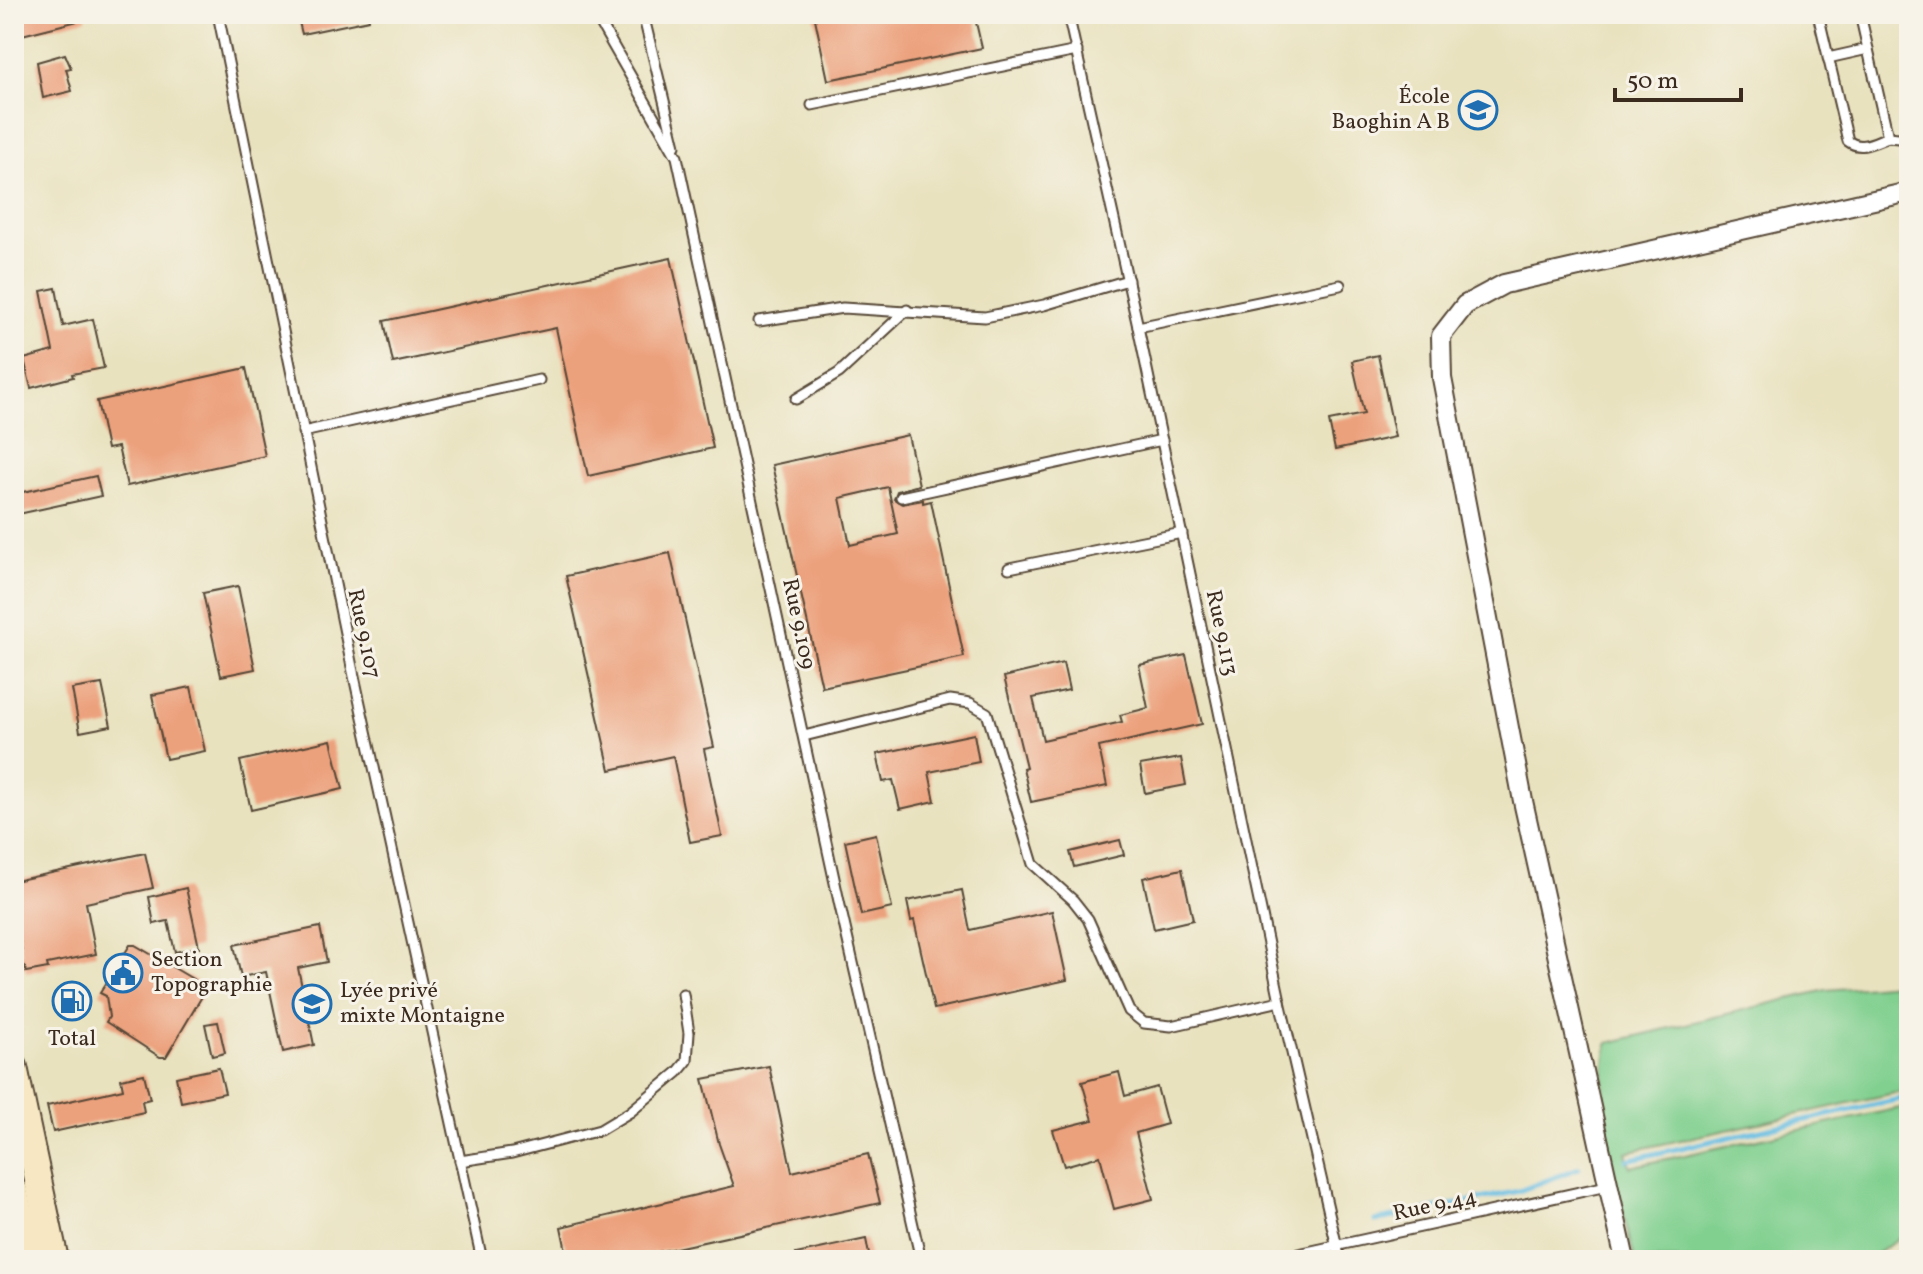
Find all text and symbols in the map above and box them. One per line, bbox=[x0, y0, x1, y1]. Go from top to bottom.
scale bar bbox=[1615, 52, 1741, 102]
text: 50 m bbox=[1627, 65, 1679, 99]
place label: École Baoghin A B bbox=[1332, 82, 1450, 138]
school or university icon: École Baoghin A B bbox=[1457, 89, 1499, 131]
street label: Rue 9.109 bbox=[773, 576, 823, 672]
street label: Rue 9.107 bbox=[338, 586, 388, 682]
street label: Rue 9.113 bbox=[1197, 587, 1245, 679]
place label: Section Topographie bbox=[151, 945, 272, 1001]
public building icon: Section Topographie bbox=[102, 952, 144, 994]
place label: Lyée privé mixte Montaigne bbox=[340, 976, 505, 1032]
fuel station icon: Total bbox=[51, 980, 93, 1022]
school or university icon: Lyée privé mixte Montaigne bbox=[291, 983, 333, 1025]
place label: Total bbox=[48, 1024, 96, 1055]
street label: Rue 9.44 bbox=[1390, 1182, 1480, 1230]

